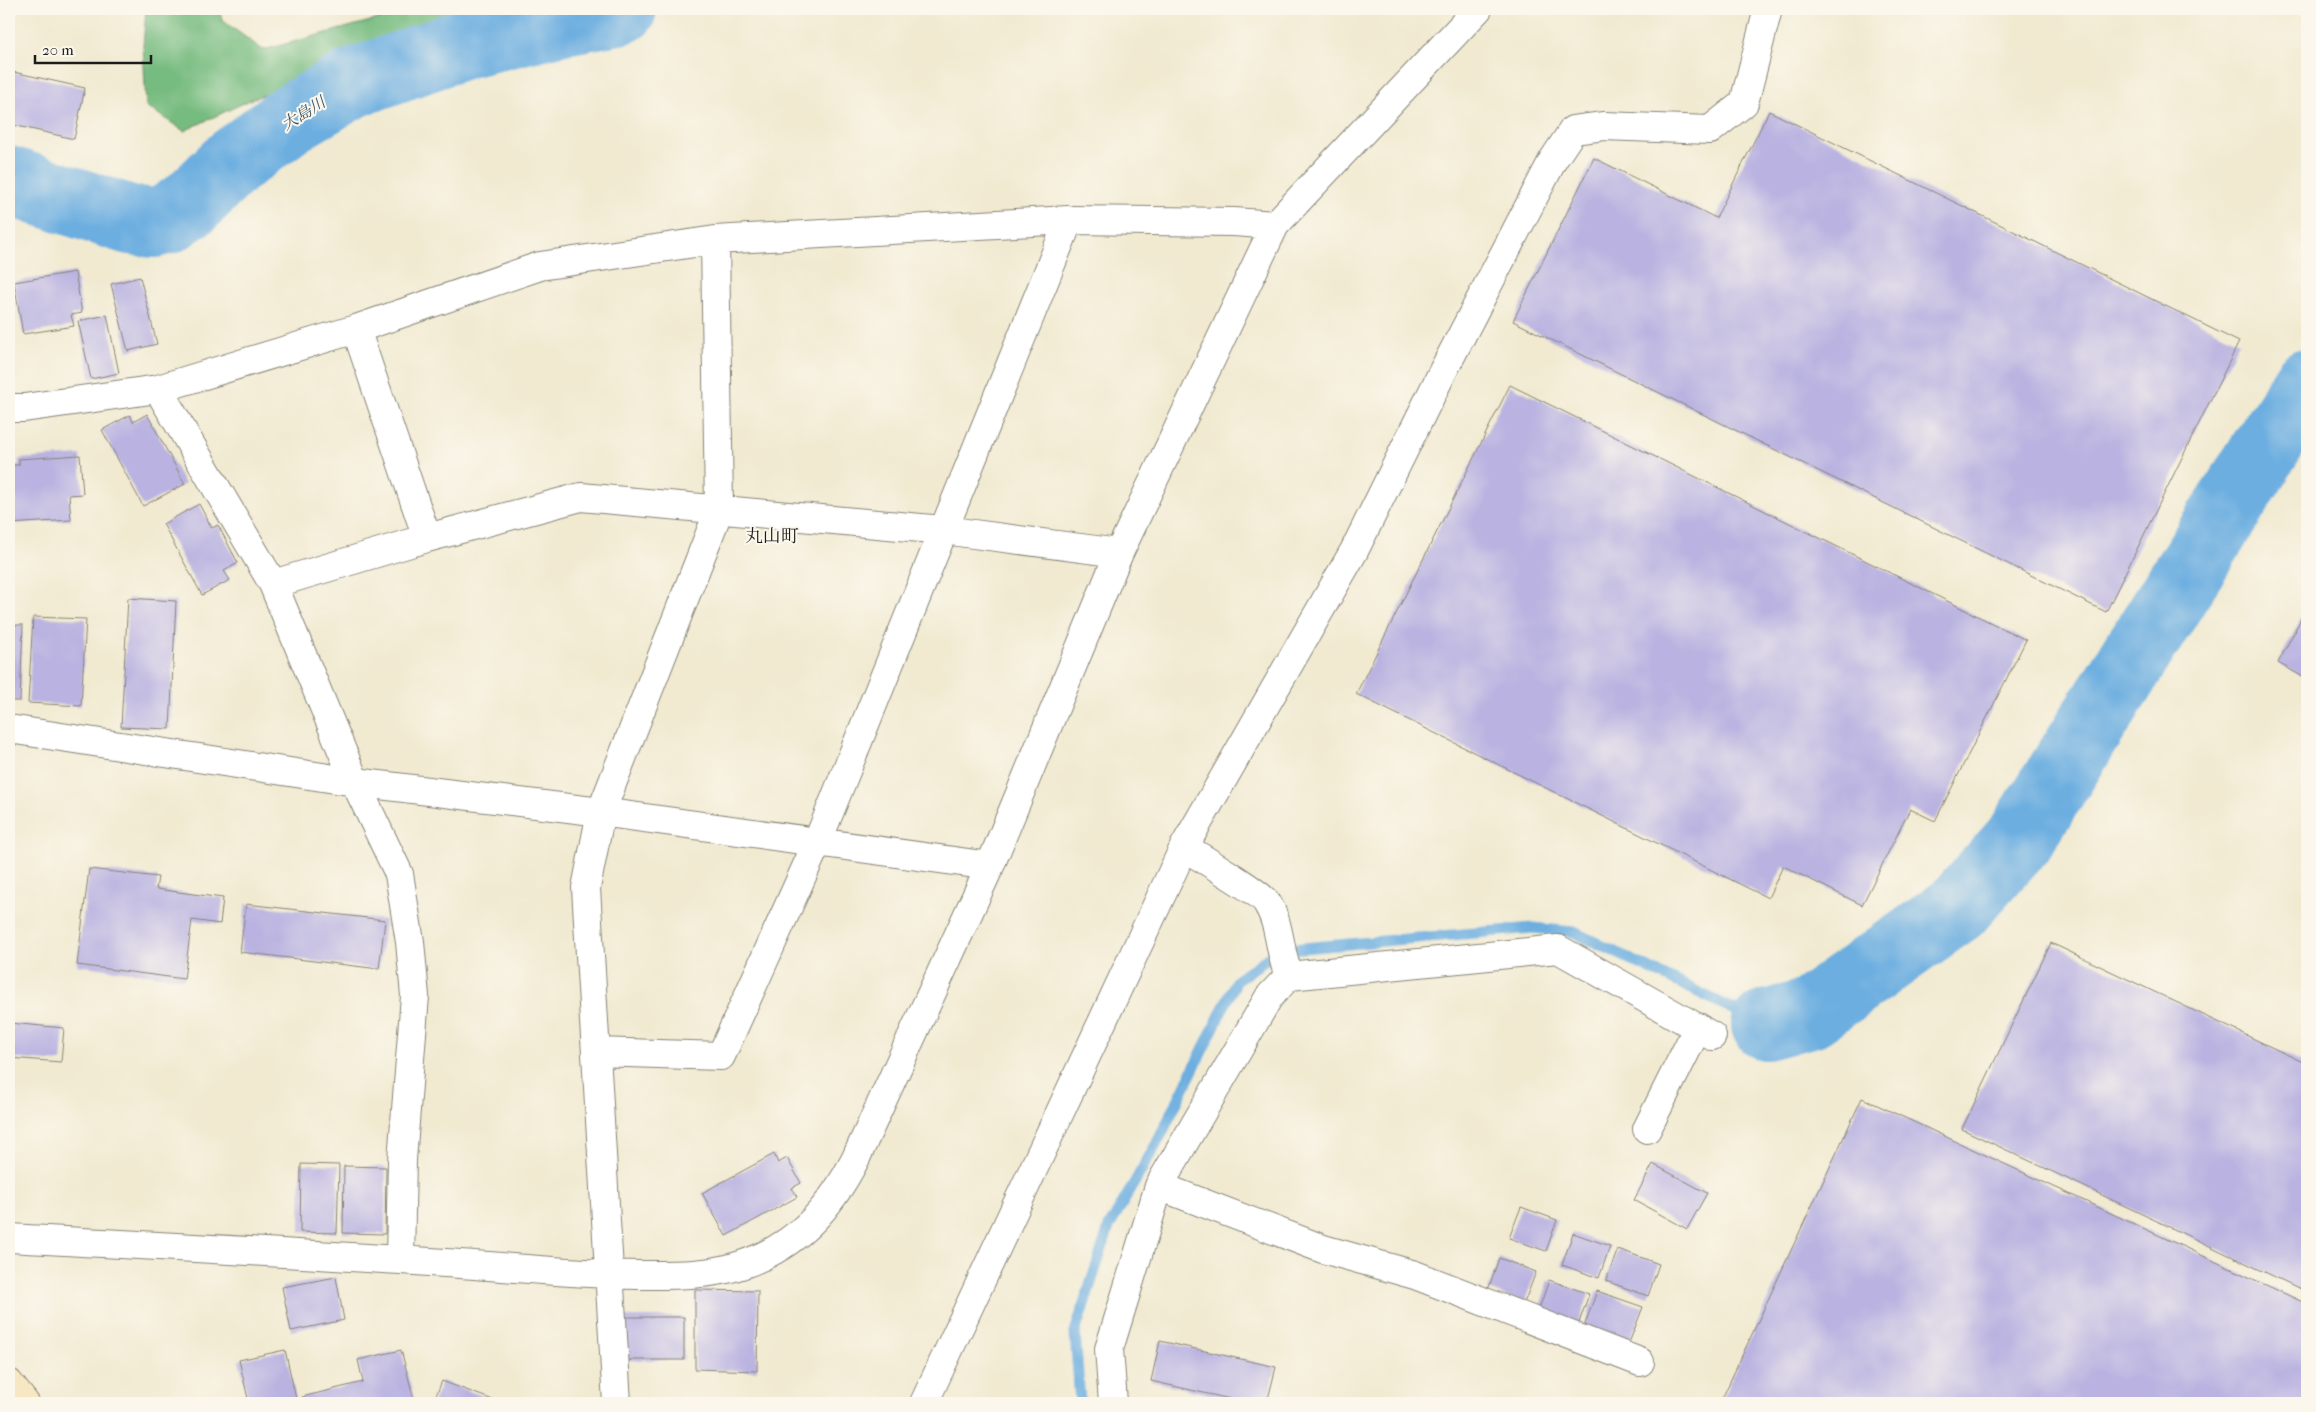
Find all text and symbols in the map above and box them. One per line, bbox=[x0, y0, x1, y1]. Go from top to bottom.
scale bar bbox=[35, 32, 151, 64]
text: 20 m bbox=[42, 41, 74, 59]
water label: 大島川 bbox=[278, 92, 330, 134]
district label: 丸山町 bbox=[745, 526, 799, 547]

